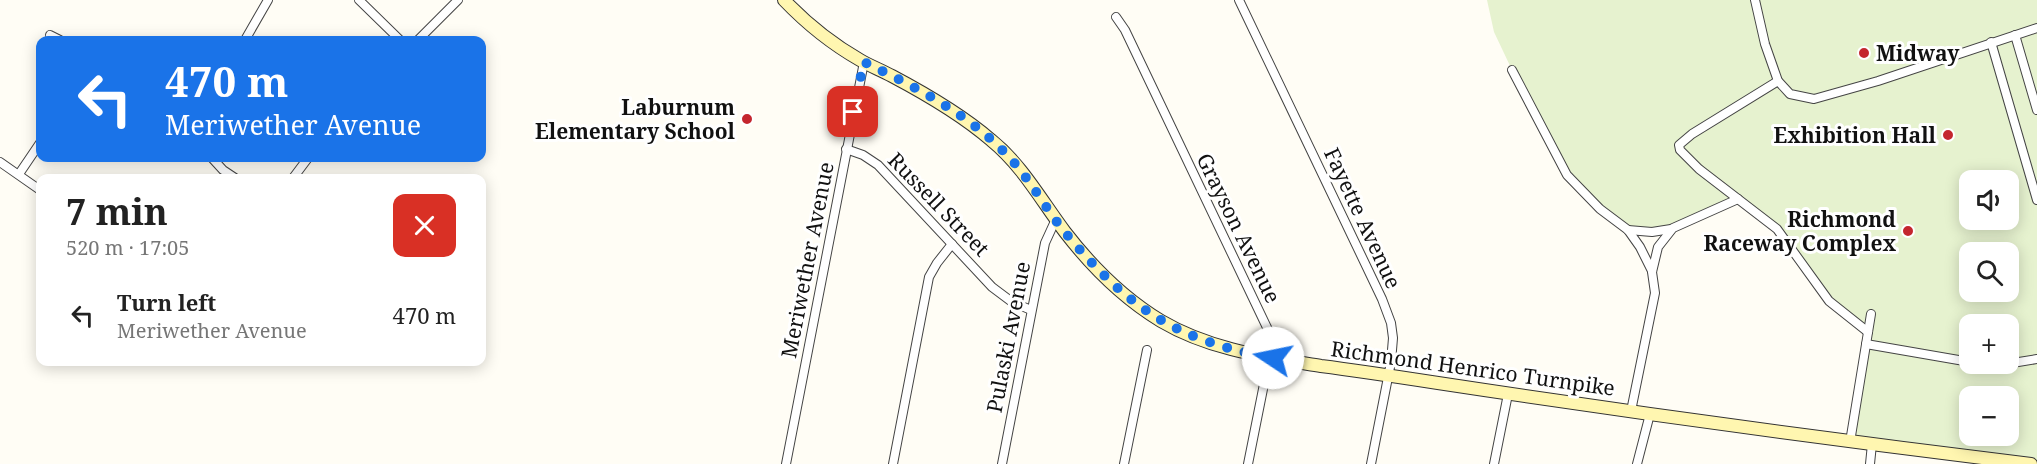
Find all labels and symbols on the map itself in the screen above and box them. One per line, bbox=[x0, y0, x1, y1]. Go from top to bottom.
place label: Midway bbox=[1876, 39, 1960, 67]
marker: Midway bbox=[1857, 46, 1871, 60]
pin bbox=[827, 86, 878, 137]
place label: Laburnum Elementary School bbox=[535, 93, 736, 145]
marker: Laburnum Elementary School bbox=[740, 112, 754, 126]
place label: Exhibition Hall bbox=[1773, 121, 1937, 149]
marker: Exhibition Hall bbox=[1941, 128, 1955, 142]
street label: Fayette Avenue bbox=[1318, 143, 1408, 293]
street label: Russell Street bbox=[882, 146, 996, 262]
street label: Grayson Avenue bbox=[1191, 148, 1287, 308]
street label: Meriwether Avenue bbox=[774, 160, 840, 360]
place label: Richmond Raceway Complex bbox=[1703, 205, 1896, 257]
marker: Richmond Raceway Complex bbox=[1901, 224, 1915, 238]
street label: Pulaski Avenue bbox=[980, 259, 1036, 415]
position arrow bbox=[1241, 326, 1305, 390]
street label: Richmond Henrico Turnpike bbox=[1329, 334, 1617, 402]

